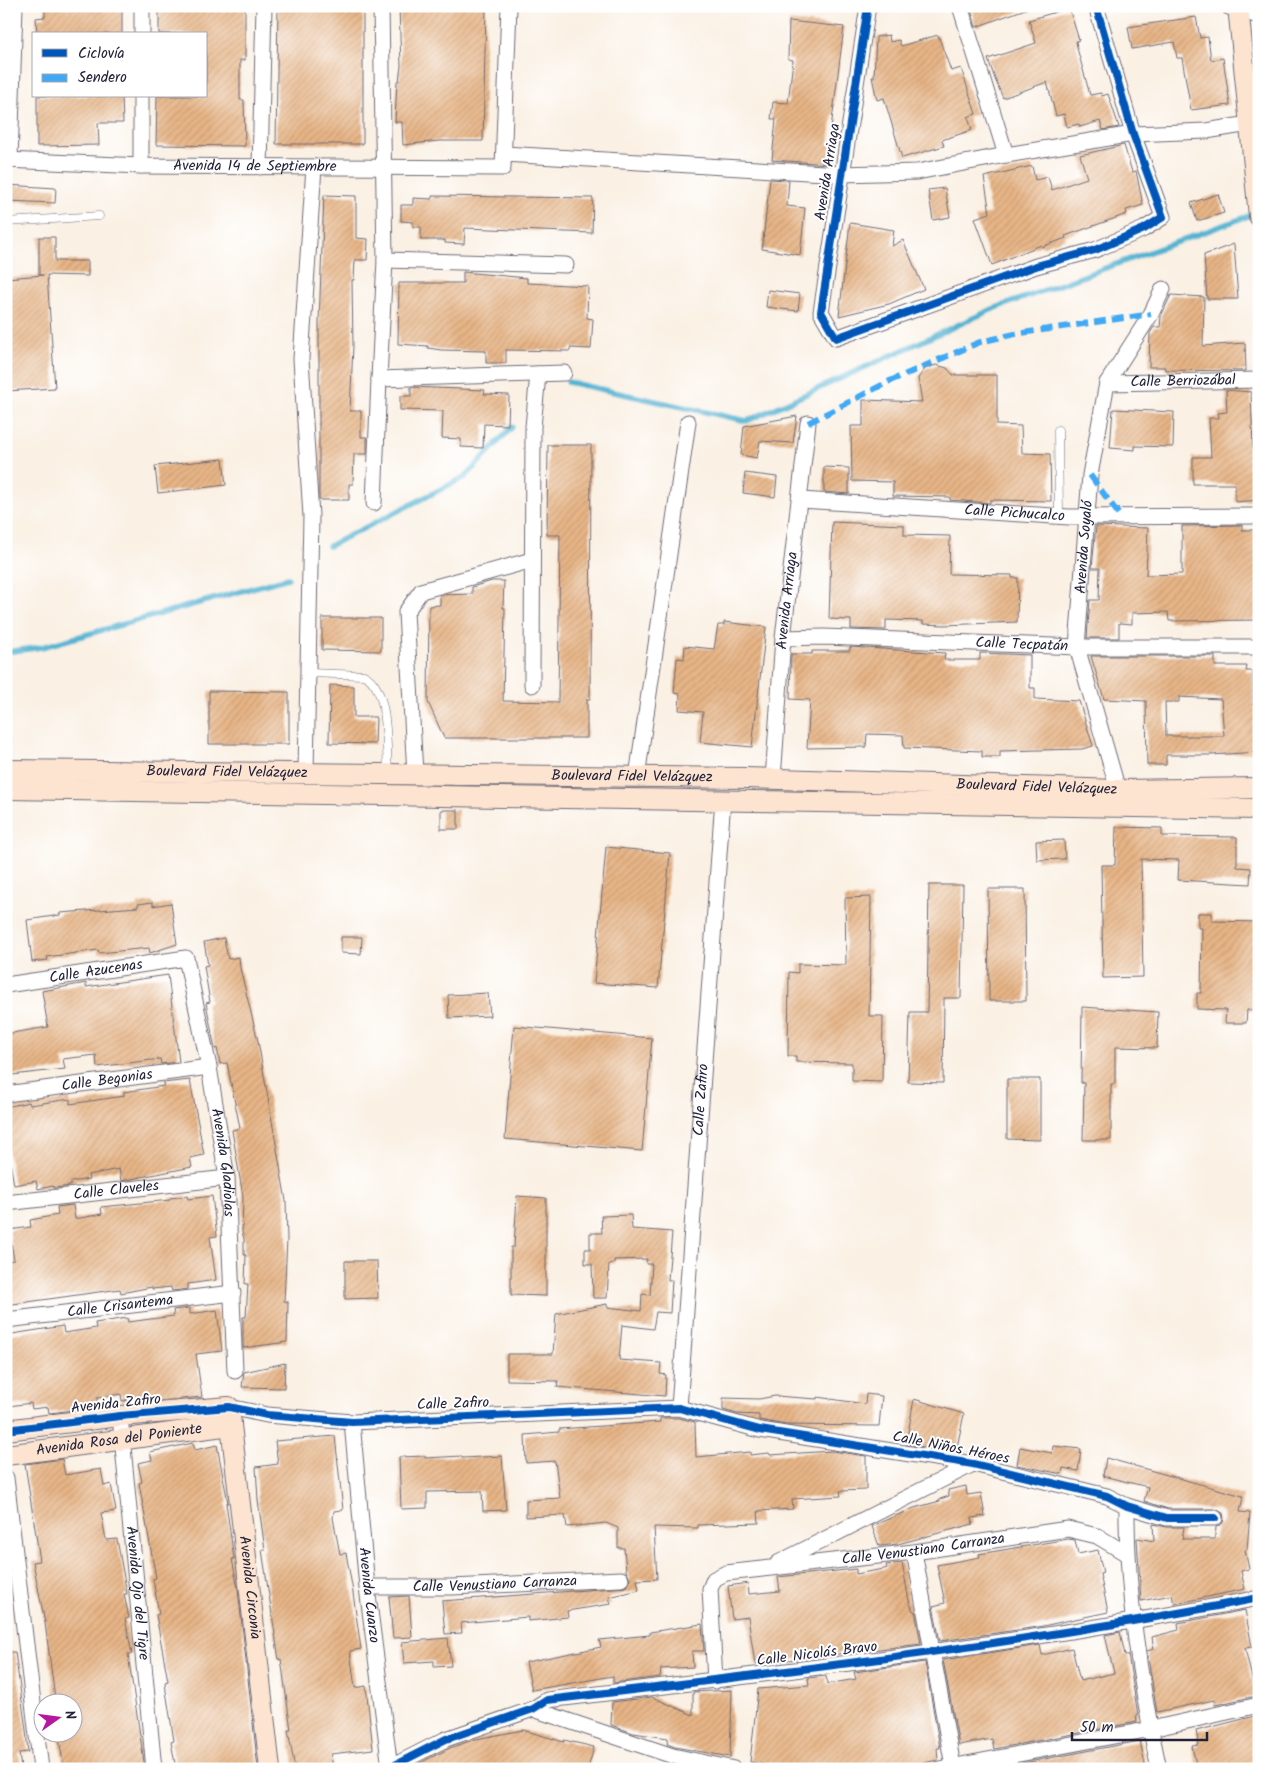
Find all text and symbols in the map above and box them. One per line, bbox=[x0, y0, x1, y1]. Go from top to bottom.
legend bbox=[32, 32, 208, 98]
text: Ciclovía bbox=[78, 42, 125, 66]
text: Sendero bbox=[78, 66, 127, 90]
street label: Avenida Arriaga bbox=[808, 122, 848, 222]
street label: Avenida 14 de Septiembre bbox=[173, 154, 337, 179]
street label: Calle Berriozábal bbox=[1130, 368, 1236, 395]
street label: Calle Pichucalco bbox=[964, 498, 1066, 529]
street label: Avenida Soyaló bbox=[1069, 498, 1100, 595]
street label: Avenida Arriaga bbox=[770, 550, 805, 650]
street label: Calle Tecpatán bbox=[975, 631, 1069, 659]
street label: Boulevard Fidel Velázquez bbox=[146, 760, 308, 785]
street label: Boulevard Fidel Velázquez bbox=[551, 764, 713, 790]
street label: Boulevard Fidel Velázquez bbox=[956, 773, 1118, 802]
street label: Calle Azucenas bbox=[48, 953, 145, 990]
street label: Calle Begonias bbox=[60, 1063, 155, 1098]
street label: Calle Zafiro bbox=[687, 1063, 716, 1137]
street label: Avenida Gladiolas bbox=[204, 1106, 241, 1218]
street label: Calle Claveles bbox=[72, 1174, 161, 1207]
street label: Calle Crisantema bbox=[66, 1288, 175, 1325]
street label: Avenida Zafiro bbox=[70, 1387, 162, 1421]
street label: Calle Zafiro bbox=[417, 1391, 490, 1417]
street label: Avenida Rosa del Poniente bbox=[35, 1417, 204, 1463]
street label: Calle Niños Héroes bbox=[891, 1425, 1012, 1471]
street label: Avenida Ojo del Tigre bbox=[119, 1525, 155, 1662]
street label: Calle Venustiano Carranza bbox=[840, 1527, 1007, 1572]
street label: Avenida Circonia bbox=[232, 1535, 267, 1641]
street label: Avenida Cuarzo bbox=[351, 1546, 386, 1645]
street label: Calle Venustiano Carranza bbox=[413, 1569, 578, 1599]
street label: Calle Nicolás Bravo bbox=[755, 1635, 879, 1673]
north arrow bbox=[32, 1692, 82, 1742]
text: N bbox=[58, 1708, 81, 1722]
scale bar bbox=[1072, 1710, 1208, 1742]
text: 50 m bbox=[1080, 1716, 1114, 1740]

